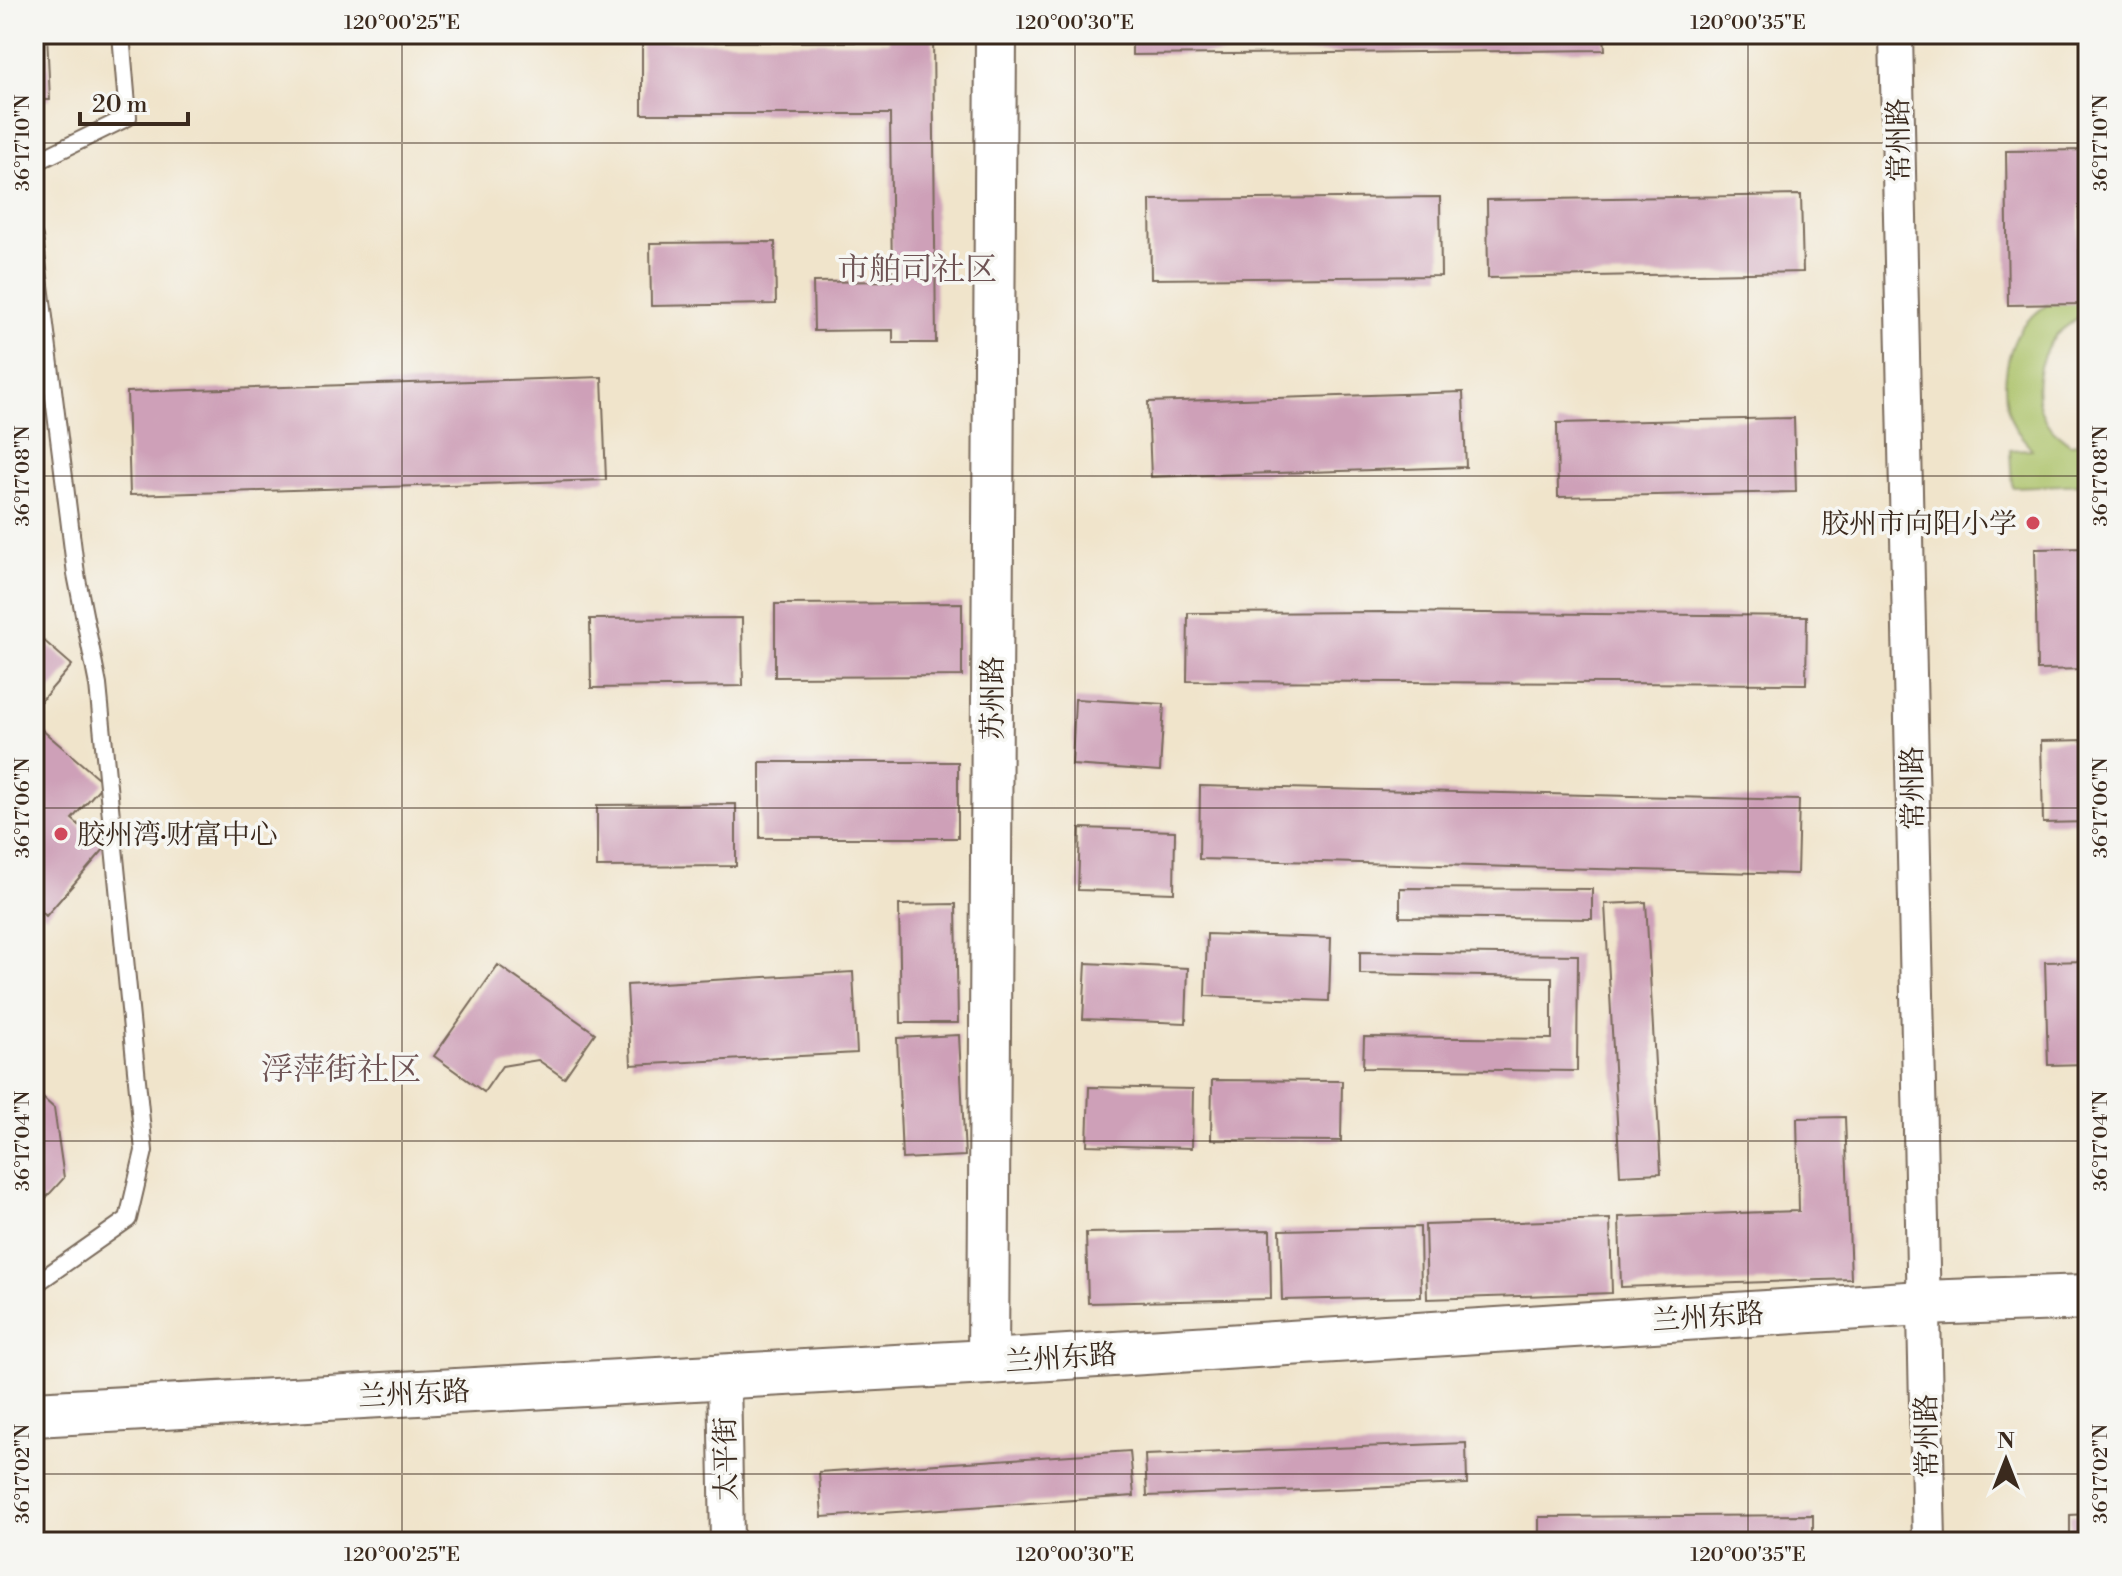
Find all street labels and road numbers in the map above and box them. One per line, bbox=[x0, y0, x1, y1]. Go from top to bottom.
street label: 常州路 bbox=[1881, 98, 1918, 182]
street label: 苏州路 bbox=[976, 656, 1011, 740]
street label: 常州路 bbox=[1895, 746, 1932, 830]
street label: 兰州东路 bbox=[1651, 1296, 1765, 1339]
street label: 兰州东路 bbox=[1004, 1337, 1118, 1380]
street label: 兰州东路 bbox=[357, 1374, 471, 1415]
street label: 常州路 bbox=[1909, 1394, 1946, 1478]
street label: 太平街 bbox=[708, 1417, 745, 1501]

